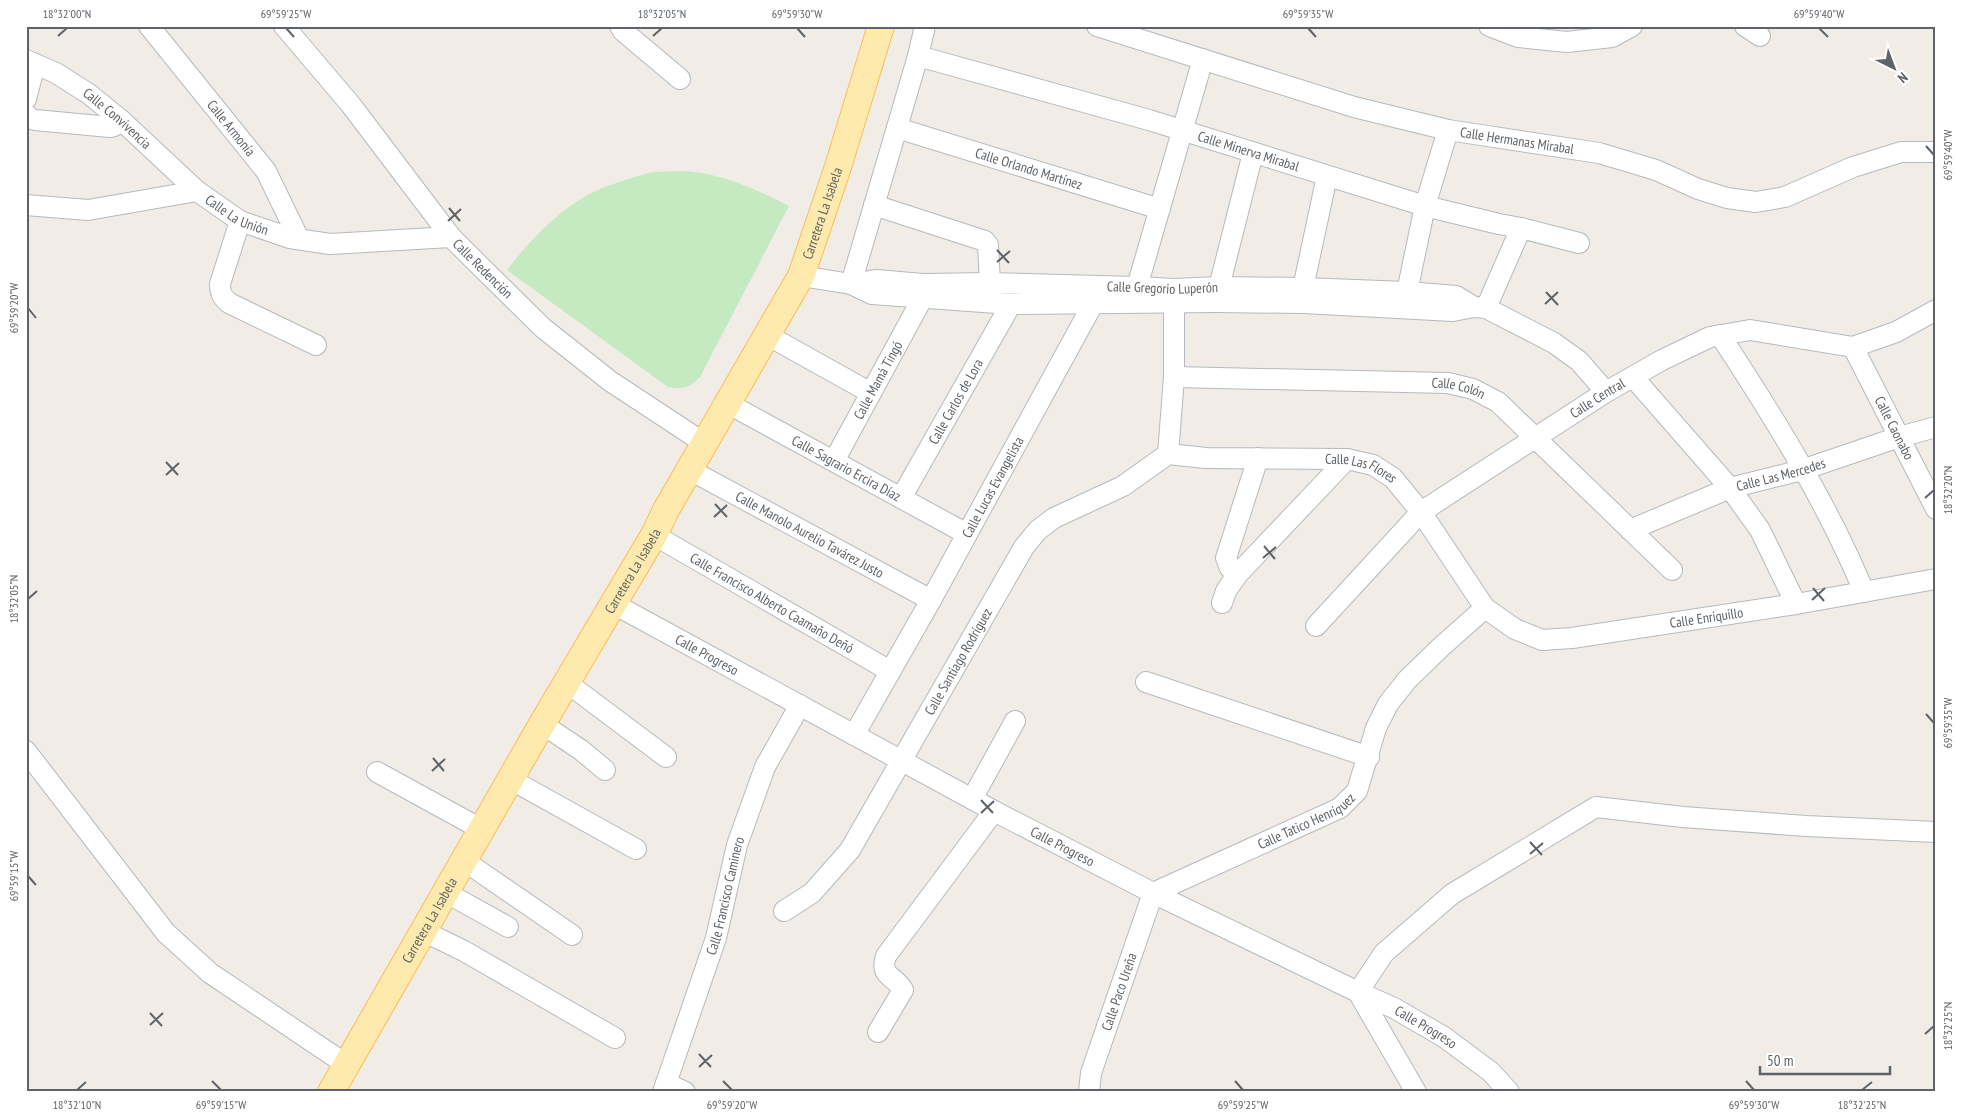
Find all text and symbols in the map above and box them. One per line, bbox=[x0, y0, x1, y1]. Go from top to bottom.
text: 18°32'00"N bbox=[43, 6, 91, 21]
text: 69°59'25"W bbox=[261, 6, 311, 21]
text: 18°32'05"N bbox=[638, 6, 686, 21]
text: 69°59'30"W bbox=[772, 6, 822, 21]
text: 69°59'35"W bbox=[1283, 6, 1333, 21]
text: 69°59'40"W bbox=[1794, 6, 1844, 21]
north arrow bbox=[1870, 42, 1920, 92]
text: N bbox=[1894, 68, 1912, 87]
street label: Calle Convivencia bbox=[80, 84, 155, 153]
street label: Calle Armonía bbox=[203, 96, 259, 160]
street label: Calle Hermanas Mirabal bbox=[1459, 123, 1576, 158]
street label: Calle Minerva Mirabal bbox=[1196, 127, 1302, 176]
text: 69°59'40"W bbox=[1940, 130, 1955, 180]
street label: Calle Orlando Martínez bbox=[973, 144, 1085, 194]
street label: Carretera La Isabela bbox=[798, 165, 846, 262]
street label: Calle La Unión bbox=[202, 190, 271, 239]
street label: Calle Redención bbox=[449, 235, 517, 302]
street label: Calle Gregorio Luperón bbox=[1107, 277, 1218, 298]
text: 69°59'20"W bbox=[6, 283, 21, 333]
street label: Calle Mamá Tingó bbox=[849, 338, 906, 423]
street label: Calle Carlos de Lora bbox=[924, 356, 987, 447]
street label: Calle Colón bbox=[1431, 374, 1488, 403]
street label: Calle Central bbox=[1566, 374, 1629, 422]
street label: Calle Caonabo bbox=[1871, 393, 1918, 463]
street label: Calle Sagrario Ercira Díaz bbox=[789, 431, 904, 505]
street label: Calle Lucas Evangelista bbox=[958, 433, 1028, 541]
street label: Calle Las Flores bbox=[1325, 450, 1402, 486]
street label: Calle Las Mercedes bbox=[1734, 454, 1828, 495]
text: 18°32'20"N bbox=[1940, 466, 1955, 514]
street label: Calle Manolo Aurelio Tavárez Justo bbox=[732, 487, 887, 582]
street label: Carretera La Isabela bbox=[600, 526, 665, 617]
street label: Calle Francisco Alberto Caamaño Deñó bbox=[687, 549, 857, 657]
text: 18°32'05"N bbox=[6, 575, 21, 623]
street label: Calle Enriquillo bbox=[1669, 603, 1744, 632]
street label: Calle Santiago Rodríguez bbox=[920, 605, 996, 718]
street label: Calle Progreso bbox=[672, 630, 742, 679]
text: 69°59'35"W bbox=[1940, 698, 1955, 748]
street label: Calle Tatico Henríquez bbox=[1255, 789, 1359, 853]
street label: Calle Progreso bbox=[1027, 822, 1097, 870]
street label: Calle Francisco Caminero bbox=[702, 834, 748, 957]
text: 69°59'15"W bbox=[6, 851, 21, 901]
street label: Carretera La Isabela bbox=[398, 874, 461, 966]
street label: Calle Paco Ureña bbox=[1097, 950, 1141, 1033]
street label: Calle Progreso bbox=[1392, 1001, 1461, 1053]
text: 18°32'25"N bbox=[1940, 1002, 1955, 1050]
scale bar bbox=[1760, 1043, 1890, 1075]
text: 50 m bbox=[1767, 1051, 1793, 1070]
text: 18°32'10"N bbox=[53, 1097, 101, 1112]
text: 69°59'15"W bbox=[196, 1097, 246, 1112]
text: 69°59'20"W bbox=[707, 1097, 757, 1112]
text: 69°59'25"W bbox=[1218, 1097, 1268, 1112]
text: 69°59'30"W bbox=[1729, 1097, 1779, 1112]
text: 18°32'25"N bbox=[1838, 1097, 1886, 1112]

